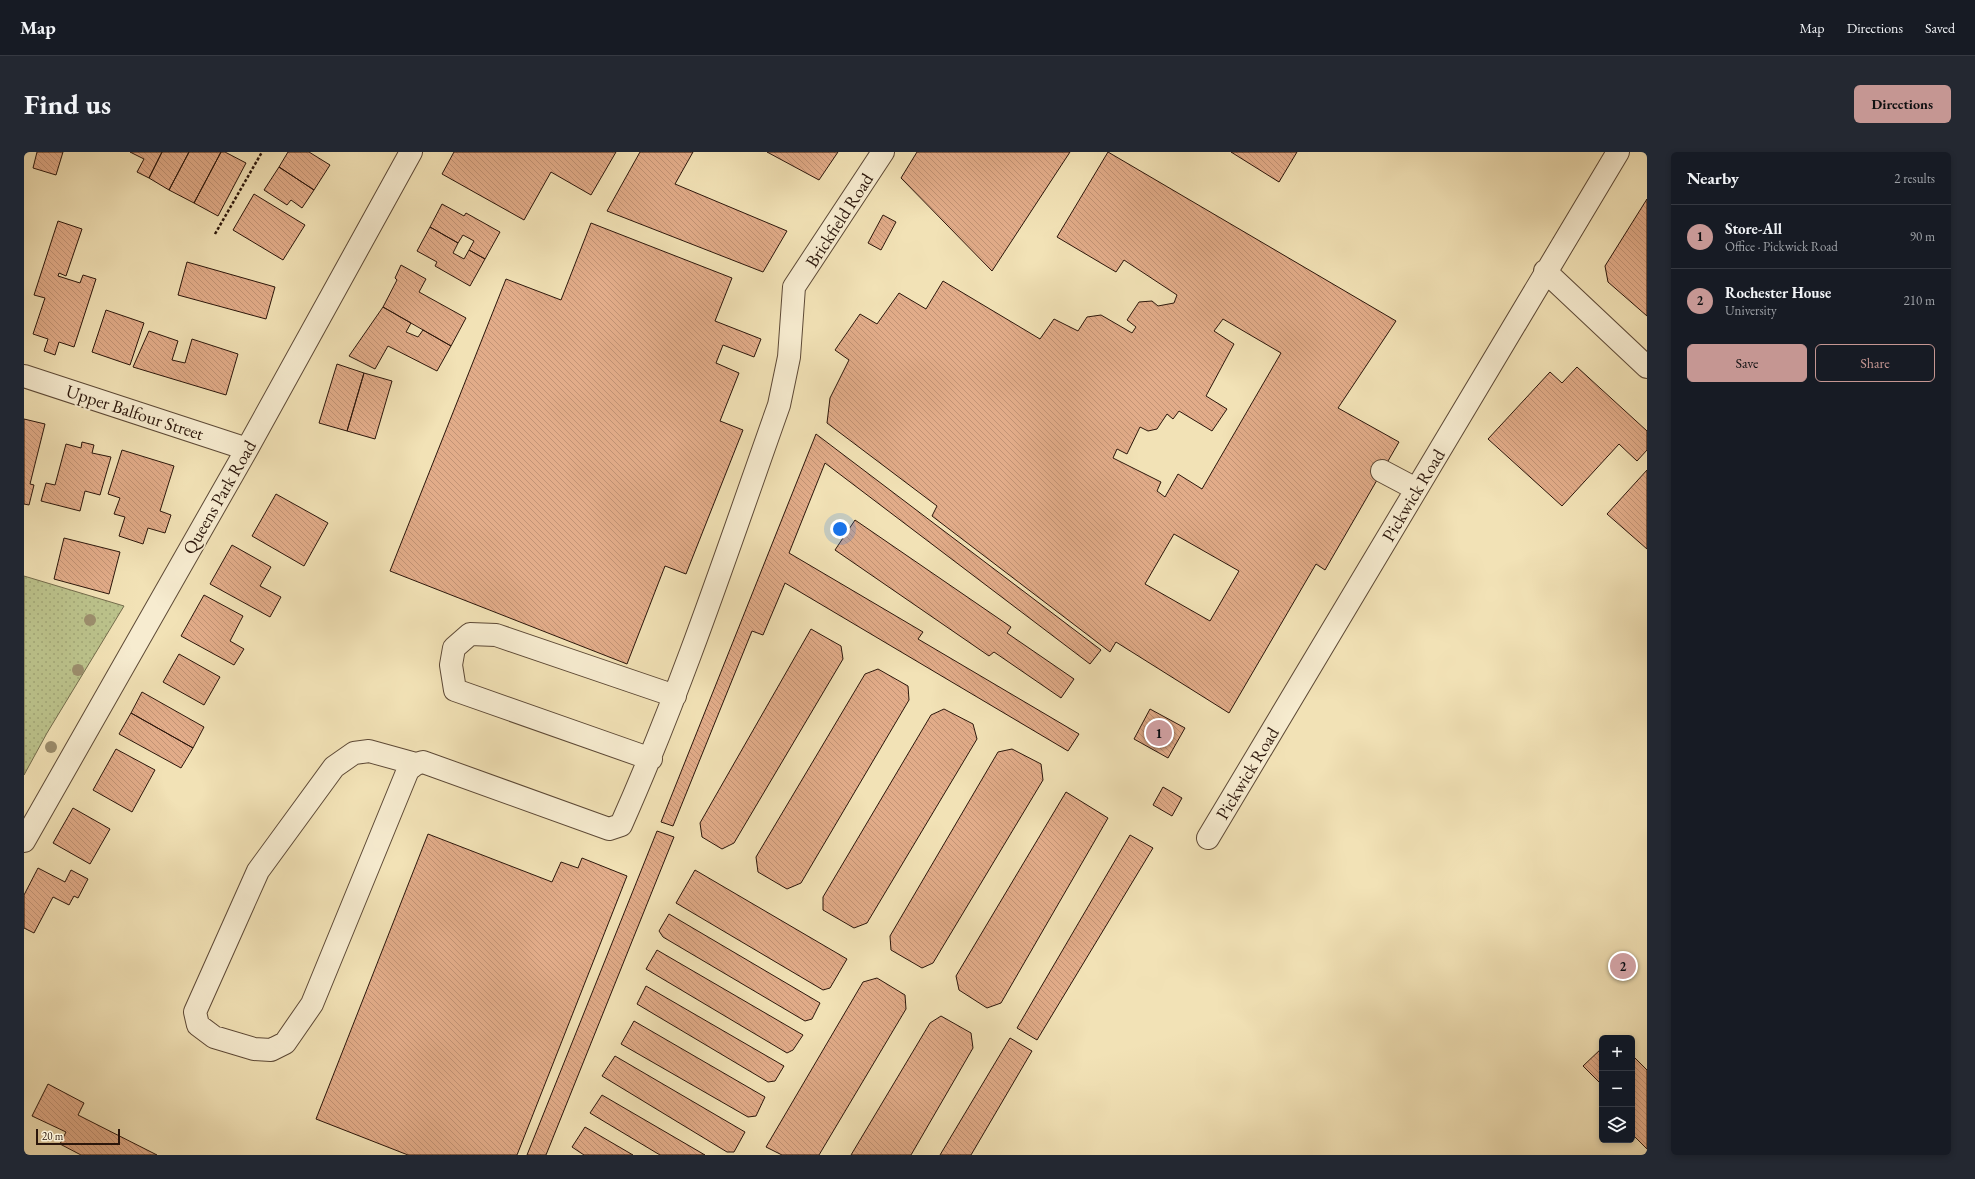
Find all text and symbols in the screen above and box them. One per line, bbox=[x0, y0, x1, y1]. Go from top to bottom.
text: Map bbox=[20, 15, 56, 40]
text: Map bbox=[1799, 19, 1825, 37]
text: Directions bbox=[1847, 19, 1903, 37]
text: Saved bbox=[1925, 19, 1955, 37]
button: Directions bbox=[1854, 85, 1951, 123]
text: Find us bbox=[24, 86, 111, 122]
text: Nearby bbox=[1687, 167, 1739, 189]
street label: Brickfield Road bbox=[800, 168, 878, 271]
text: 2 results bbox=[1894, 170, 1935, 187]
text: Store-All bbox=[1725, 219, 1782, 238]
text: 1 bbox=[1697, 228, 1703, 245]
text: 90 m bbox=[1910, 228, 1935, 245]
text: Office · Pickwick Road bbox=[1725, 238, 1838, 255]
text: Rochester House bbox=[1725, 283, 1831, 302]
text: 2 bbox=[1697, 292, 1703, 309]
text: 210 m bbox=[1904, 292, 1935, 309]
text: University bbox=[1725, 302, 1777, 319]
button: Save bbox=[1687, 344, 1807, 382]
button: Share bbox=[1815, 344, 1935, 382]
street label: Upper Balfour Street bbox=[63, 379, 207, 445]
street label: Queens Park Road bbox=[177, 435, 261, 558]
street label: Pickwick Road bbox=[1376, 444, 1450, 545]
your location bbox=[830, 519, 850, 539]
pin: 1 bbox=[1146, 718, 1172, 748]
street label: Pickwick Road bbox=[1210, 722, 1284, 823]
pin: 2 bbox=[1610, 951, 1636, 981]
map controls bbox=[1599, 1035, 1635, 1143]
button: + bbox=[1599, 1035, 1635, 1071]
button: − bbox=[1599, 1071, 1635, 1107]
button: layers bbox=[1599, 1107, 1635, 1143]
scale bar bbox=[36, 1127, 120, 1146]
text: 20 m bbox=[42, 1129, 63, 1143]

